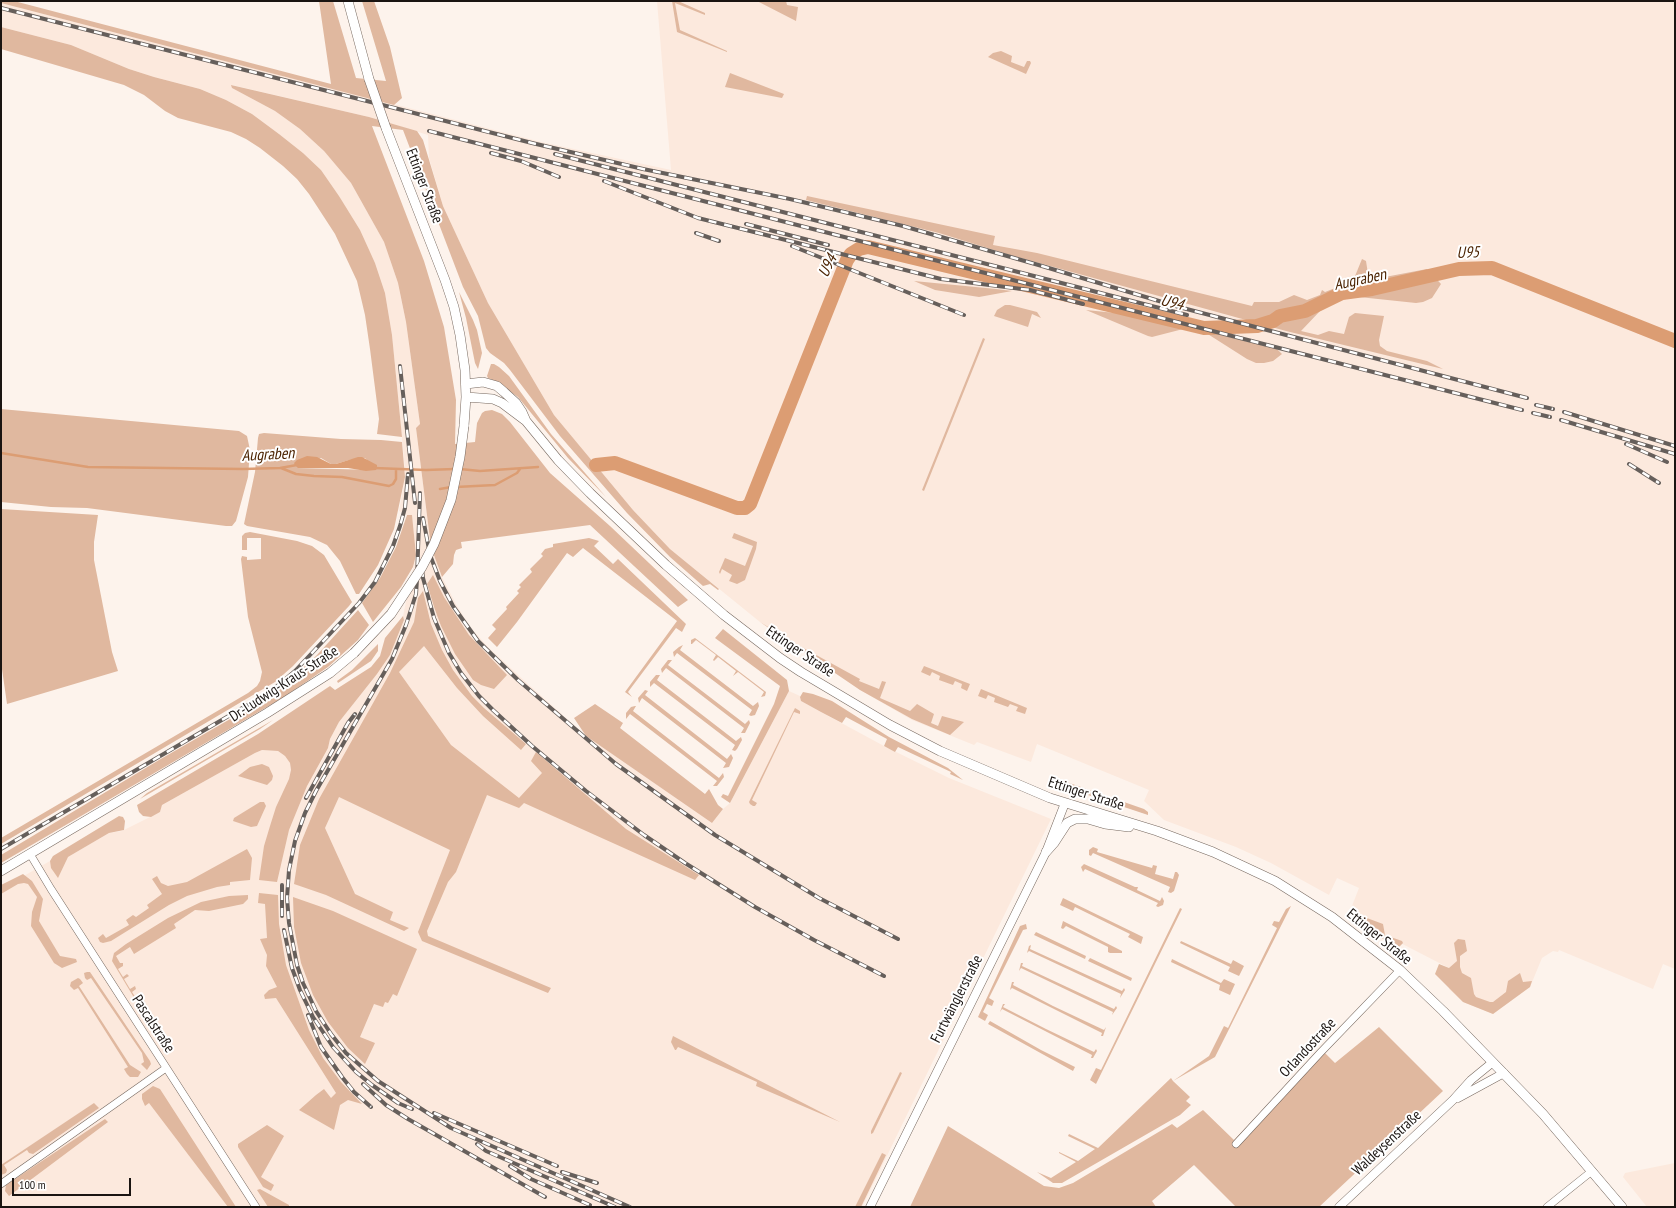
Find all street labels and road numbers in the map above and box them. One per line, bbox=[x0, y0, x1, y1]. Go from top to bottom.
street label: Ettinger Straße bbox=[402, 146, 446, 226]
street label: Ettinger Straße bbox=[762, 623, 838, 681]
street label: Dr.-Ludwig-Kraus-Straße bbox=[226, 642, 342, 726]
street label: Ettinger Straße bbox=[1046, 773, 1126, 815]
street label: Ettinger Straße bbox=[1343, 905, 1415, 969]
street label: Furtwänglerstraße bbox=[927, 952, 987, 1046]
street label: Pascalstraße bbox=[128, 992, 178, 1056]
street label: Orlandostraße bbox=[1276, 1015, 1340, 1081]
street label: Waldeysenstraße bbox=[1349, 1106, 1425, 1180]

